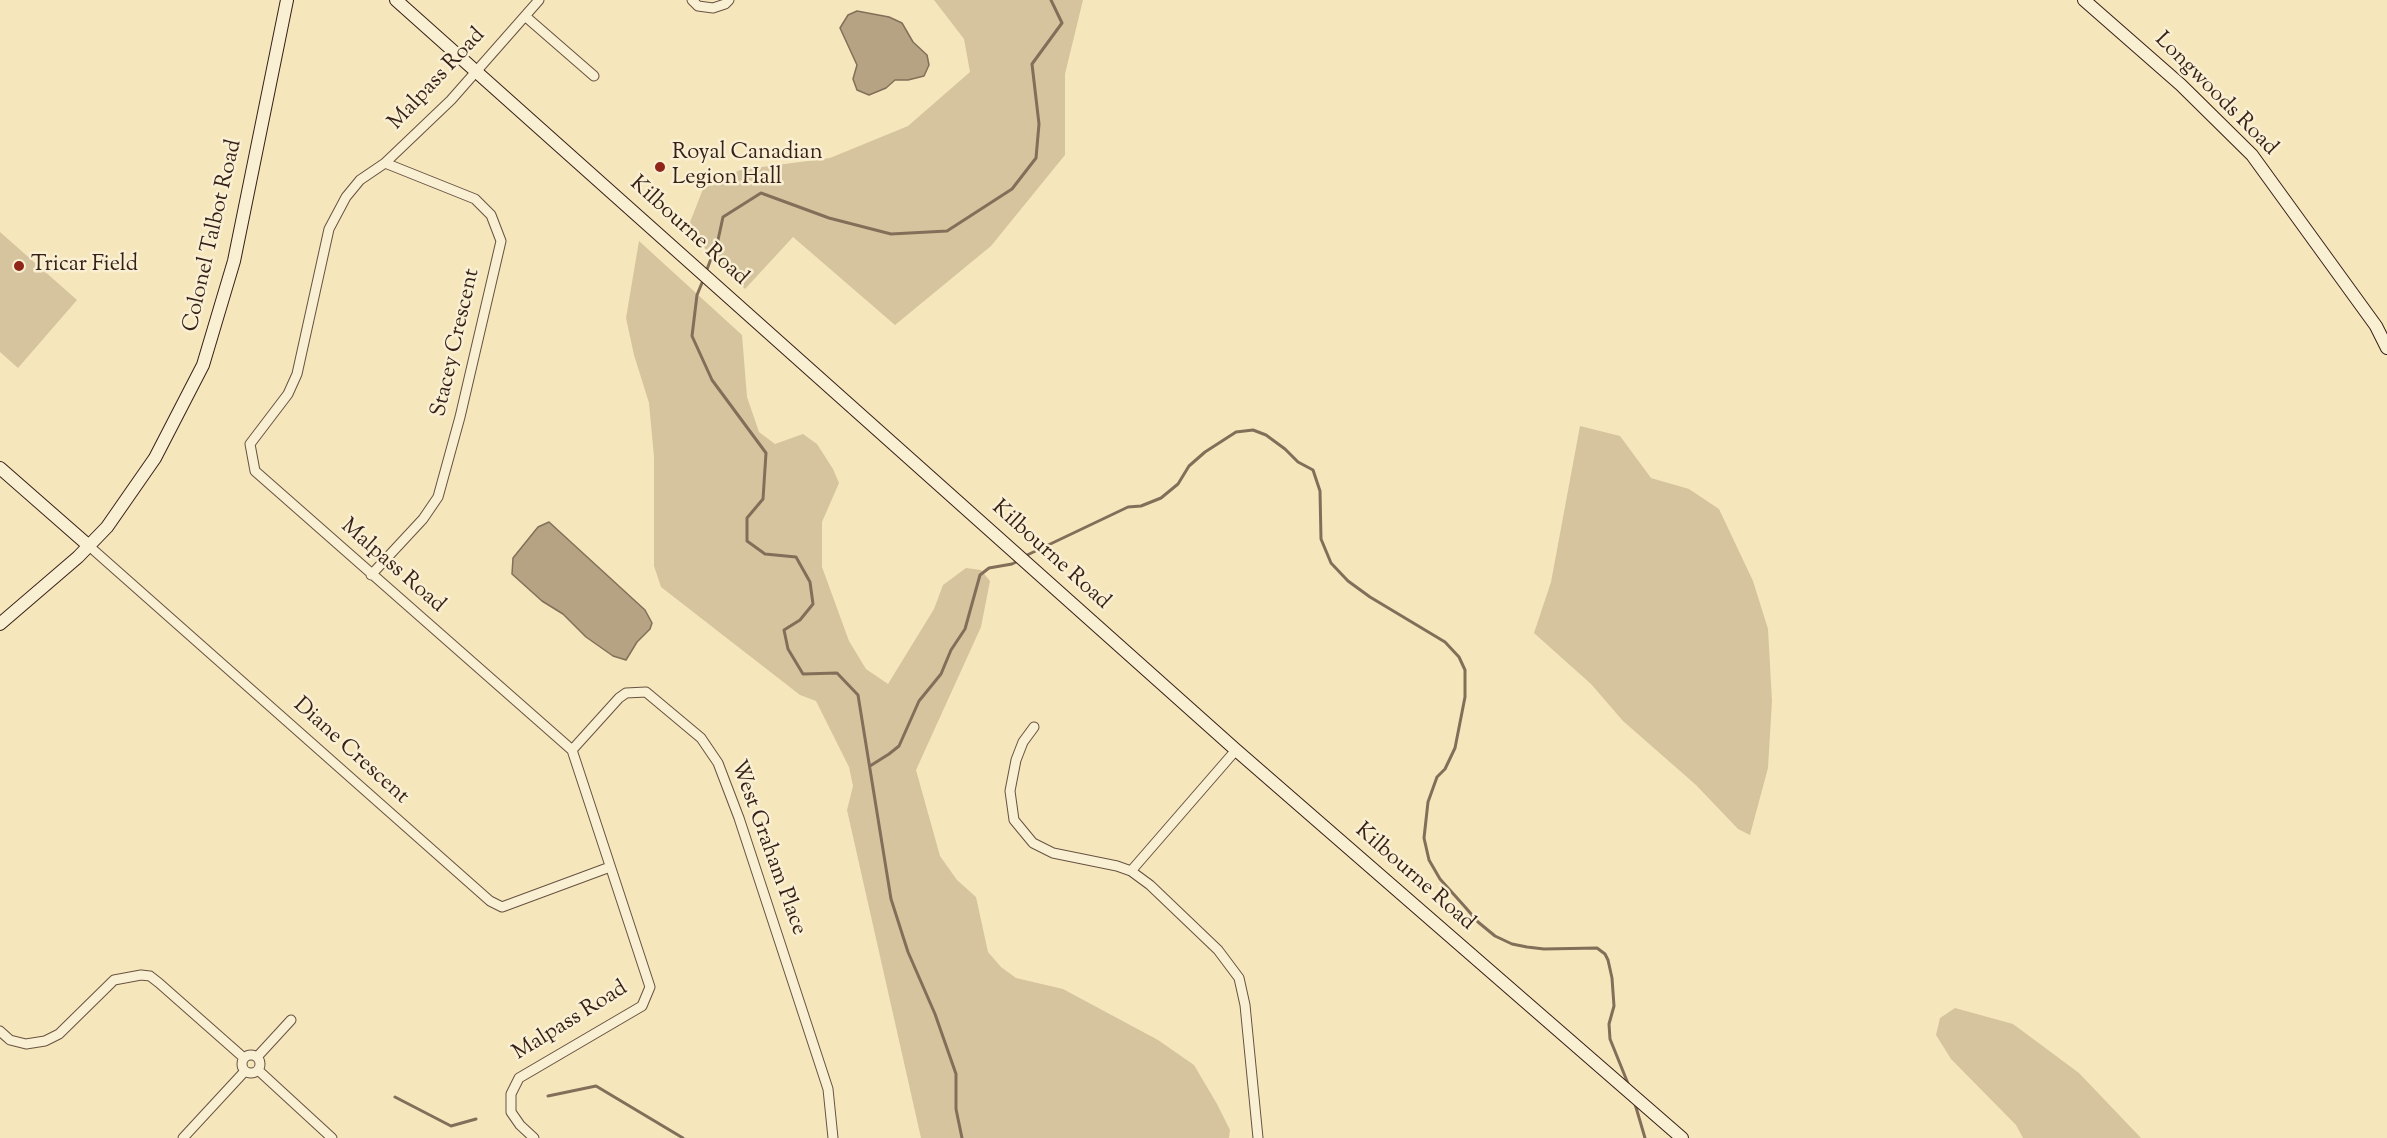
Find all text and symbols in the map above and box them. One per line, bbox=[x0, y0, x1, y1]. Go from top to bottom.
street label: Malpass Road bbox=[384, 23, 492, 137]
street label: Longwoods Road bbox=[2148, 28, 2282, 162]
street label: Colonel Talbot Road bbox=[179, 137, 249, 335]
place label: Royal Canadian Legion Hall bbox=[672, 141, 823, 192]
marker: Royal Canadian Legion Hall bbox=[653, 160, 667, 174]
street label: Kilbourne Road bbox=[623, 172, 753, 292]
place label: Tricar Field bbox=[31, 253, 138, 279]
marker: Tricar Field bbox=[12, 259, 26, 273]
street label: Stacey Crescent bbox=[427, 266, 487, 420]
street label: Kilbourne Road bbox=[985, 496, 1115, 616]
street label: Malpass Road bbox=[334, 514, 450, 620]
street label: Diane Crescent bbox=[287, 693, 413, 811]
street label: West Graham Place bbox=[723, 757, 811, 939]
street label: Kilbourne Road bbox=[1348, 819, 1480, 937]
street label: Malpass Road bbox=[509, 976, 633, 1068]

